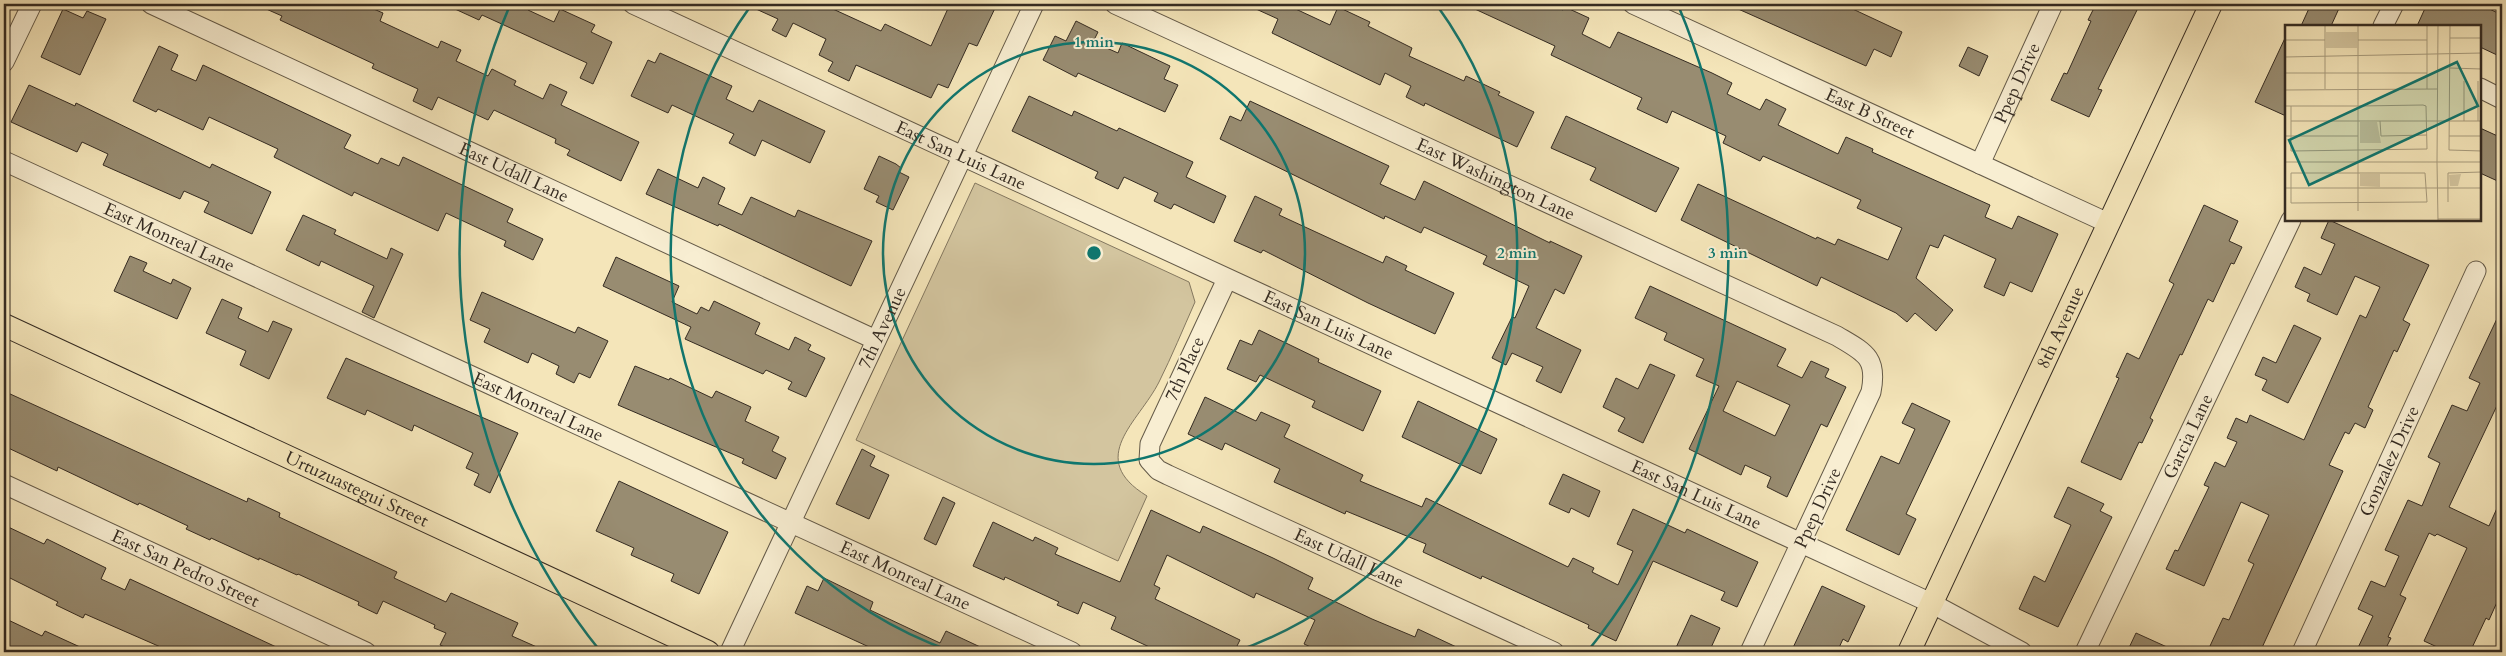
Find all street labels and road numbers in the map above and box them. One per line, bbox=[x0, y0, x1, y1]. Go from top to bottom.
street label: Ppep Drive bbox=[1988, 39, 2046, 128]
street label: East B Street bbox=[1821, 82, 1919, 145]
street label: East San Luis Lane bbox=[891, 114, 1030, 196]
street label: East Washington Lane bbox=[1412, 132, 1579, 226]
street label: East Udall Lane bbox=[455, 136, 573, 208]
street label: East Monreal Lane bbox=[100, 196, 239, 278]
street label: 8th Avenue bbox=[2030, 282, 2090, 373]
street label: 7th Avenue bbox=[852, 283, 912, 373]
street label: East San Luis Lane bbox=[1259, 284, 1398, 366]
street label: 7th Place bbox=[1159, 332, 1211, 406]
street label: East Monreal Lane bbox=[469, 366, 608, 448]
street label: Garcia Lane bbox=[2157, 390, 2219, 483]
street label: Gonzalez Drive bbox=[2353, 402, 2425, 520]
street label: Urtuzuastegui Street bbox=[281, 445, 433, 533]
street label: East San Luis Lane bbox=[1627, 454, 1766, 536]
street label: Ppep Drive bbox=[1788, 464, 1848, 552]
street label: East Udall Lane bbox=[1290, 522, 1408, 594]
street label: East San Pedro Street bbox=[107, 523, 264, 613]
street label: East Monreal Lane bbox=[836, 534, 975, 616]

